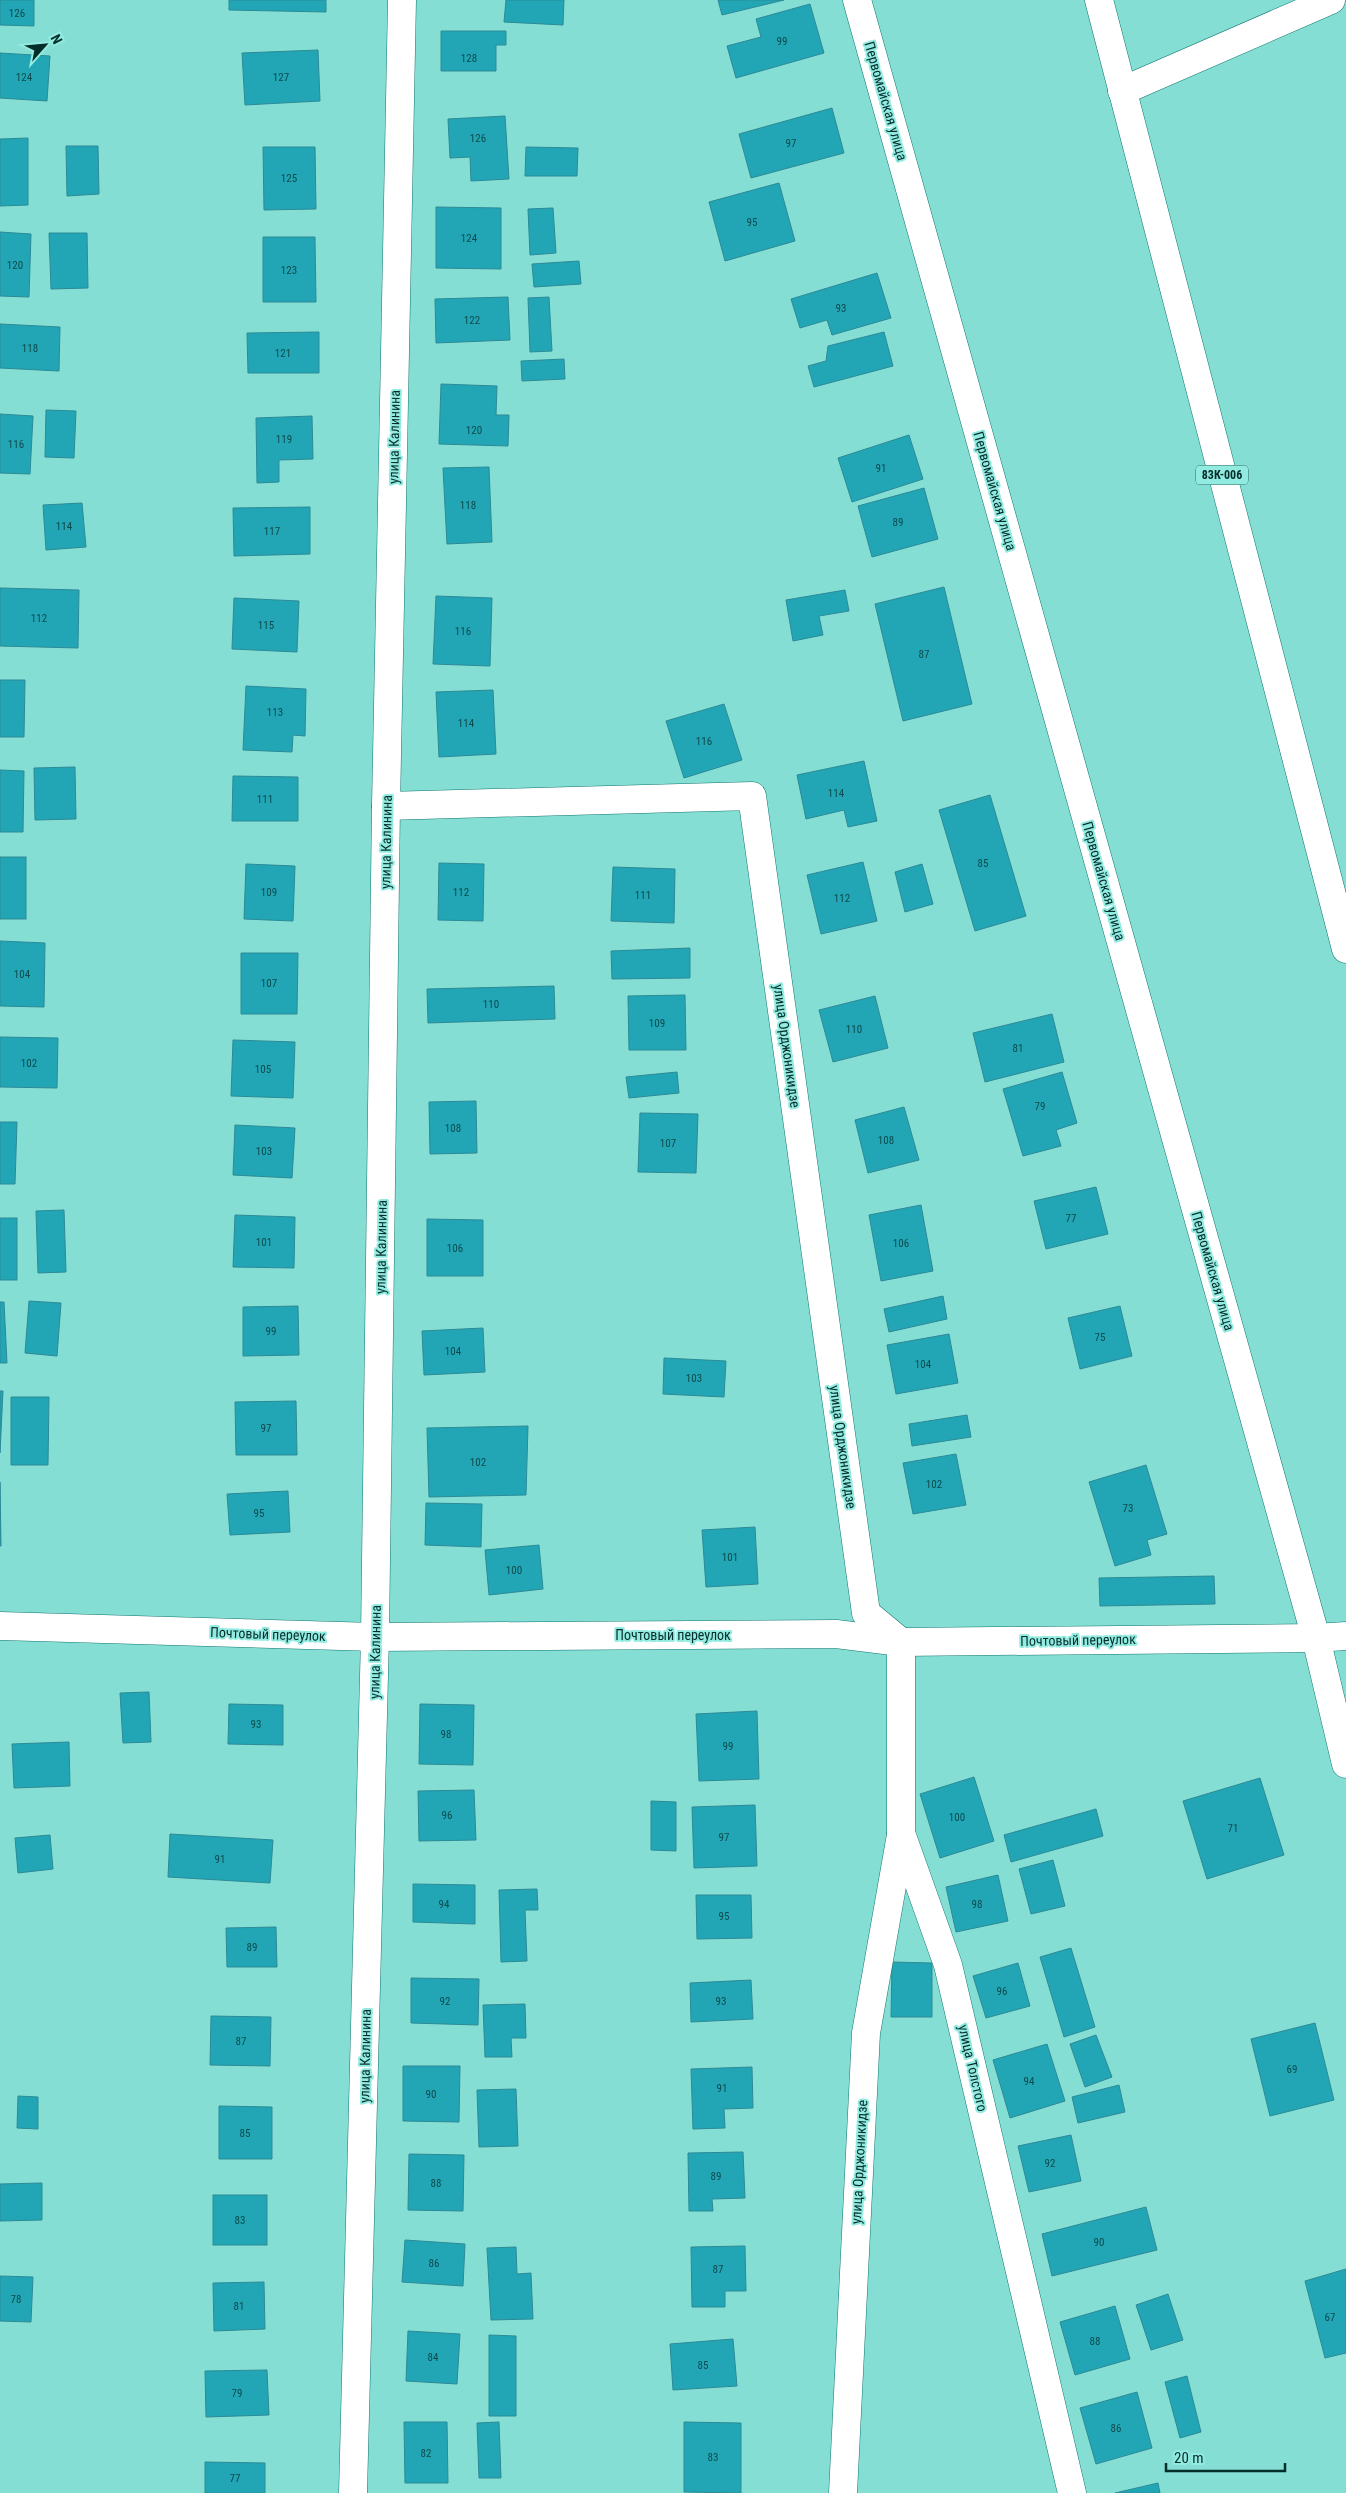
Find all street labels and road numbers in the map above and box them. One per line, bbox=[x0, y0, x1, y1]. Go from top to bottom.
street label: Первомайская улица bbox=[861, 40, 911, 162]
street label: улица Калинина bbox=[385, 390, 403, 484]
street label: Первомайская улица bbox=[970, 430, 1020, 552]
road number: 83К-006 bbox=[1196, 466, 1248, 484]
street label: улица Калинина bbox=[377, 795, 395, 889]
street label: Первомайская улица bbox=[1079, 820, 1129, 942]
street label: улица Орджоникидзе bbox=[770, 983, 804, 1109]
street label: улица Калинина bbox=[372, 1200, 390, 1294]
street label: Первомайская улица bbox=[1188, 1210, 1238, 1332]
street label: улица Орджоникидзе bbox=[826, 1384, 860, 1510]
street label: улица Калинина bbox=[366, 1605, 384, 1699]
street label: Почтовый переулок bbox=[210, 1624, 326, 1644]
street label: Почтовый переулок bbox=[615, 1627, 731, 1643]
street label: Почтовый переулок bbox=[1020, 1631, 1136, 1649]
street label: улица Калинина bbox=[356, 2009, 374, 2103]
street label: улица Толстого bbox=[955, 2023, 991, 2113]
street label: улица Орджоникидзе bbox=[848, 2099, 870, 2225]

